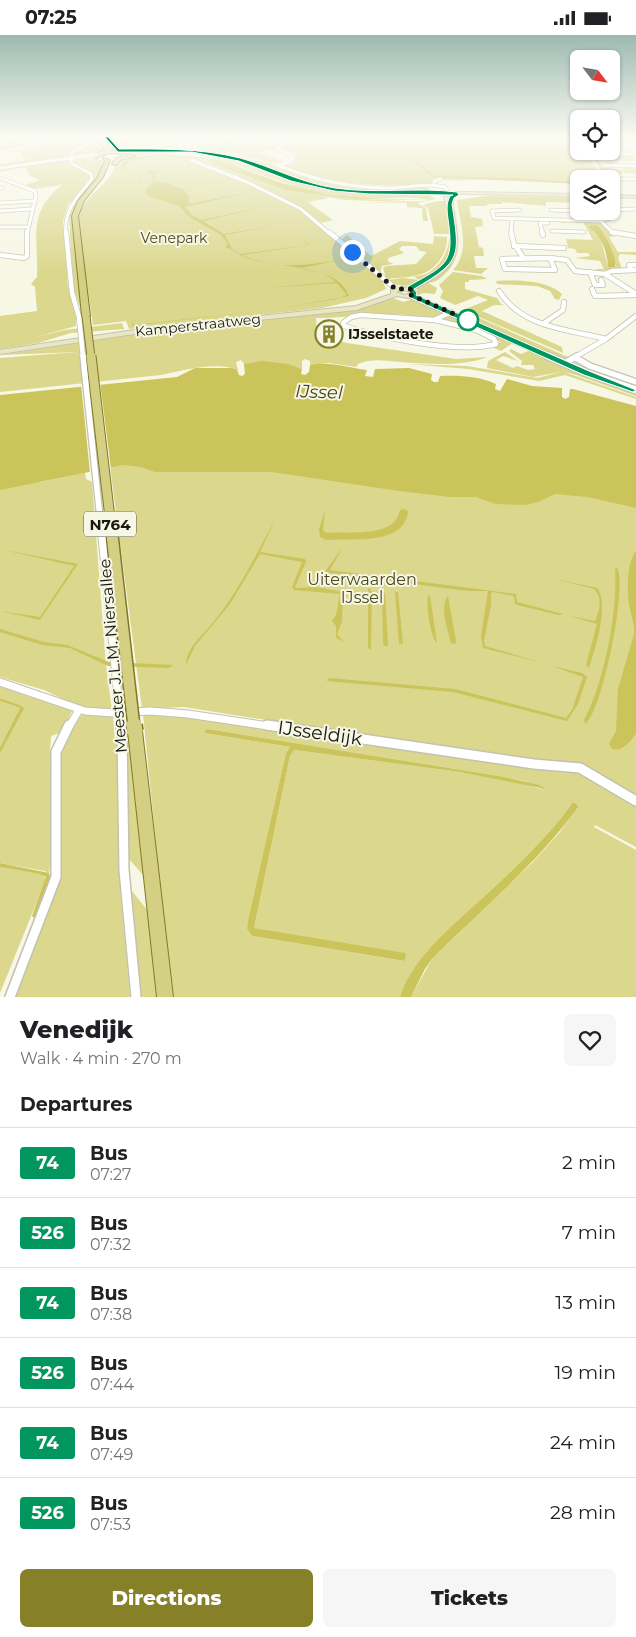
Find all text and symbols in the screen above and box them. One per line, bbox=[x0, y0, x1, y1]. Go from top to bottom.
text: 07:25 bbox=[25, 6, 77, 29]
north arrow bbox=[570, 50, 620, 100]
map controls bbox=[570, 50, 620, 220]
button: locate bbox=[570, 110, 620, 160]
button: layers bbox=[570, 170, 620, 220]
park label: Venepark bbox=[141, 229, 208, 247]
your location bbox=[340, 240, 365, 265]
street label: Kamperstraatweg bbox=[134, 309, 262, 341]
unlabelled marker bbox=[457, 309, 479, 331]
building icon: IJsselstaete bbox=[314, 319, 344, 349]
place label: IJsselstaete bbox=[348, 325, 434, 343]
water label: IJssel bbox=[295, 380, 343, 404]
road number: N764 bbox=[84, 511, 136, 537]
street label: Meester J.L.M. Niersallee bbox=[95, 558, 131, 754]
park label: Uiterwaarden IJssel bbox=[307, 570, 417, 607]
street label: IJsseldijk bbox=[276, 716, 364, 750]
button: heart bbox=[564, 1014, 616, 1066]
text: Venedijk bbox=[20, 1015, 133, 1044]
text: Walk · 4 min · 270 m bbox=[20, 1049, 182, 1068]
text: Departures bbox=[20, 1093, 132, 1116]
text: Bus bbox=[90, 1142, 128, 1165]
text: 2 min bbox=[562, 1151, 616, 1174]
text: 74 bbox=[36, 1152, 59, 1174]
text: 07:27 bbox=[90, 1165, 131, 1184]
text: Bus bbox=[90, 1212, 128, 1235]
text: 7 min bbox=[562, 1221, 616, 1244]
text: 526 bbox=[31, 1222, 64, 1244]
text: 07:32 bbox=[90, 1235, 131, 1254]
text: Bus bbox=[90, 1282, 128, 1305]
text: 13 min bbox=[555, 1291, 616, 1314]
text: 74 bbox=[36, 1292, 59, 1314]
text: 07:38 bbox=[90, 1305, 132, 1324]
text: Bus bbox=[90, 1352, 128, 1375]
text: 19 min bbox=[554, 1361, 616, 1384]
text: 526 bbox=[31, 1362, 64, 1384]
text: 07:44 bbox=[90, 1375, 134, 1394]
text: Bus bbox=[90, 1422, 128, 1445]
text: 24 min bbox=[550, 1431, 616, 1454]
text: 74 bbox=[36, 1432, 59, 1454]
text: 07:49 bbox=[90, 1445, 133, 1464]
text: Bus bbox=[90, 1492, 128, 1515]
text: 28 min bbox=[550, 1501, 616, 1524]
text: 526 bbox=[31, 1502, 64, 1524]
text: 07:53 bbox=[90, 1515, 131, 1534]
button: Directions bbox=[20, 1569, 313, 1627]
button: Tickets bbox=[323, 1569, 616, 1627]

